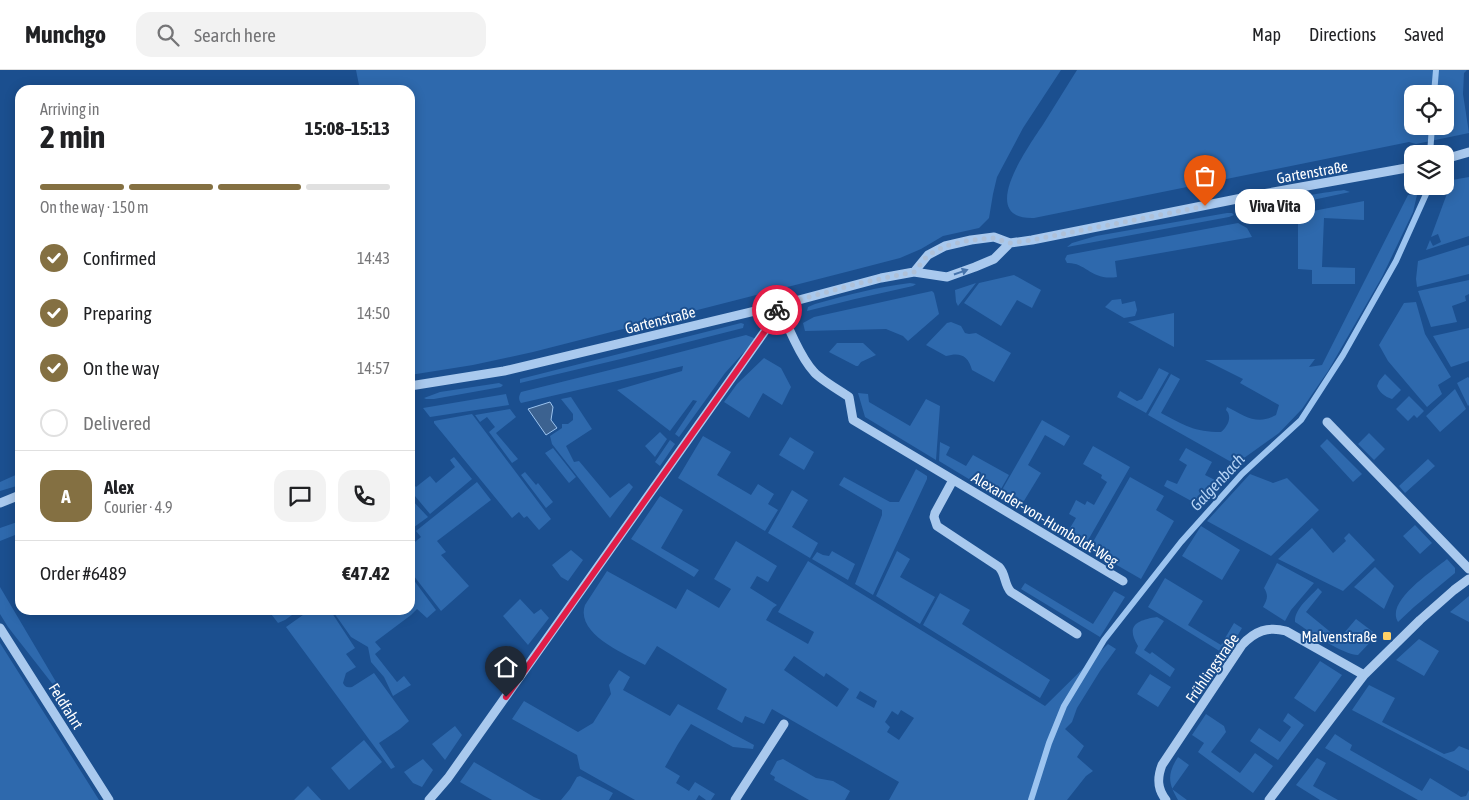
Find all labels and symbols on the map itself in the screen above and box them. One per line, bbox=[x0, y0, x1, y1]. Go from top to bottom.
pin bbox=[1184, 155, 1226, 206]
street label: Gartenstraße bbox=[1275, 157, 1349, 187]
callout: Viva Vita bbox=[1235, 188, 1315, 224]
one-way arrow bbox=[954, 268, 969, 275]
courier bbox=[752, 285, 802, 335]
street label: Gartenstraße bbox=[623, 303, 697, 337]
water label: Galgenbach bbox=[1186, 450, 1249, 515]
street label: Alexander-von-Humboldt-Weg bbox=[969, 468, 1122, 570]
place label: Malvenstraße bbox=[1301, 628, 1377, 645]
street label: Frühlingstraße bbox=[1182, 630, 1242, 706]
marker: Malvenstraße bbox=[1381, 630, 1393, 642]
pin bbox=[485, 646, 527, 697]
street label: Feldfahrt bbox=[45, 680, 87, 732]

